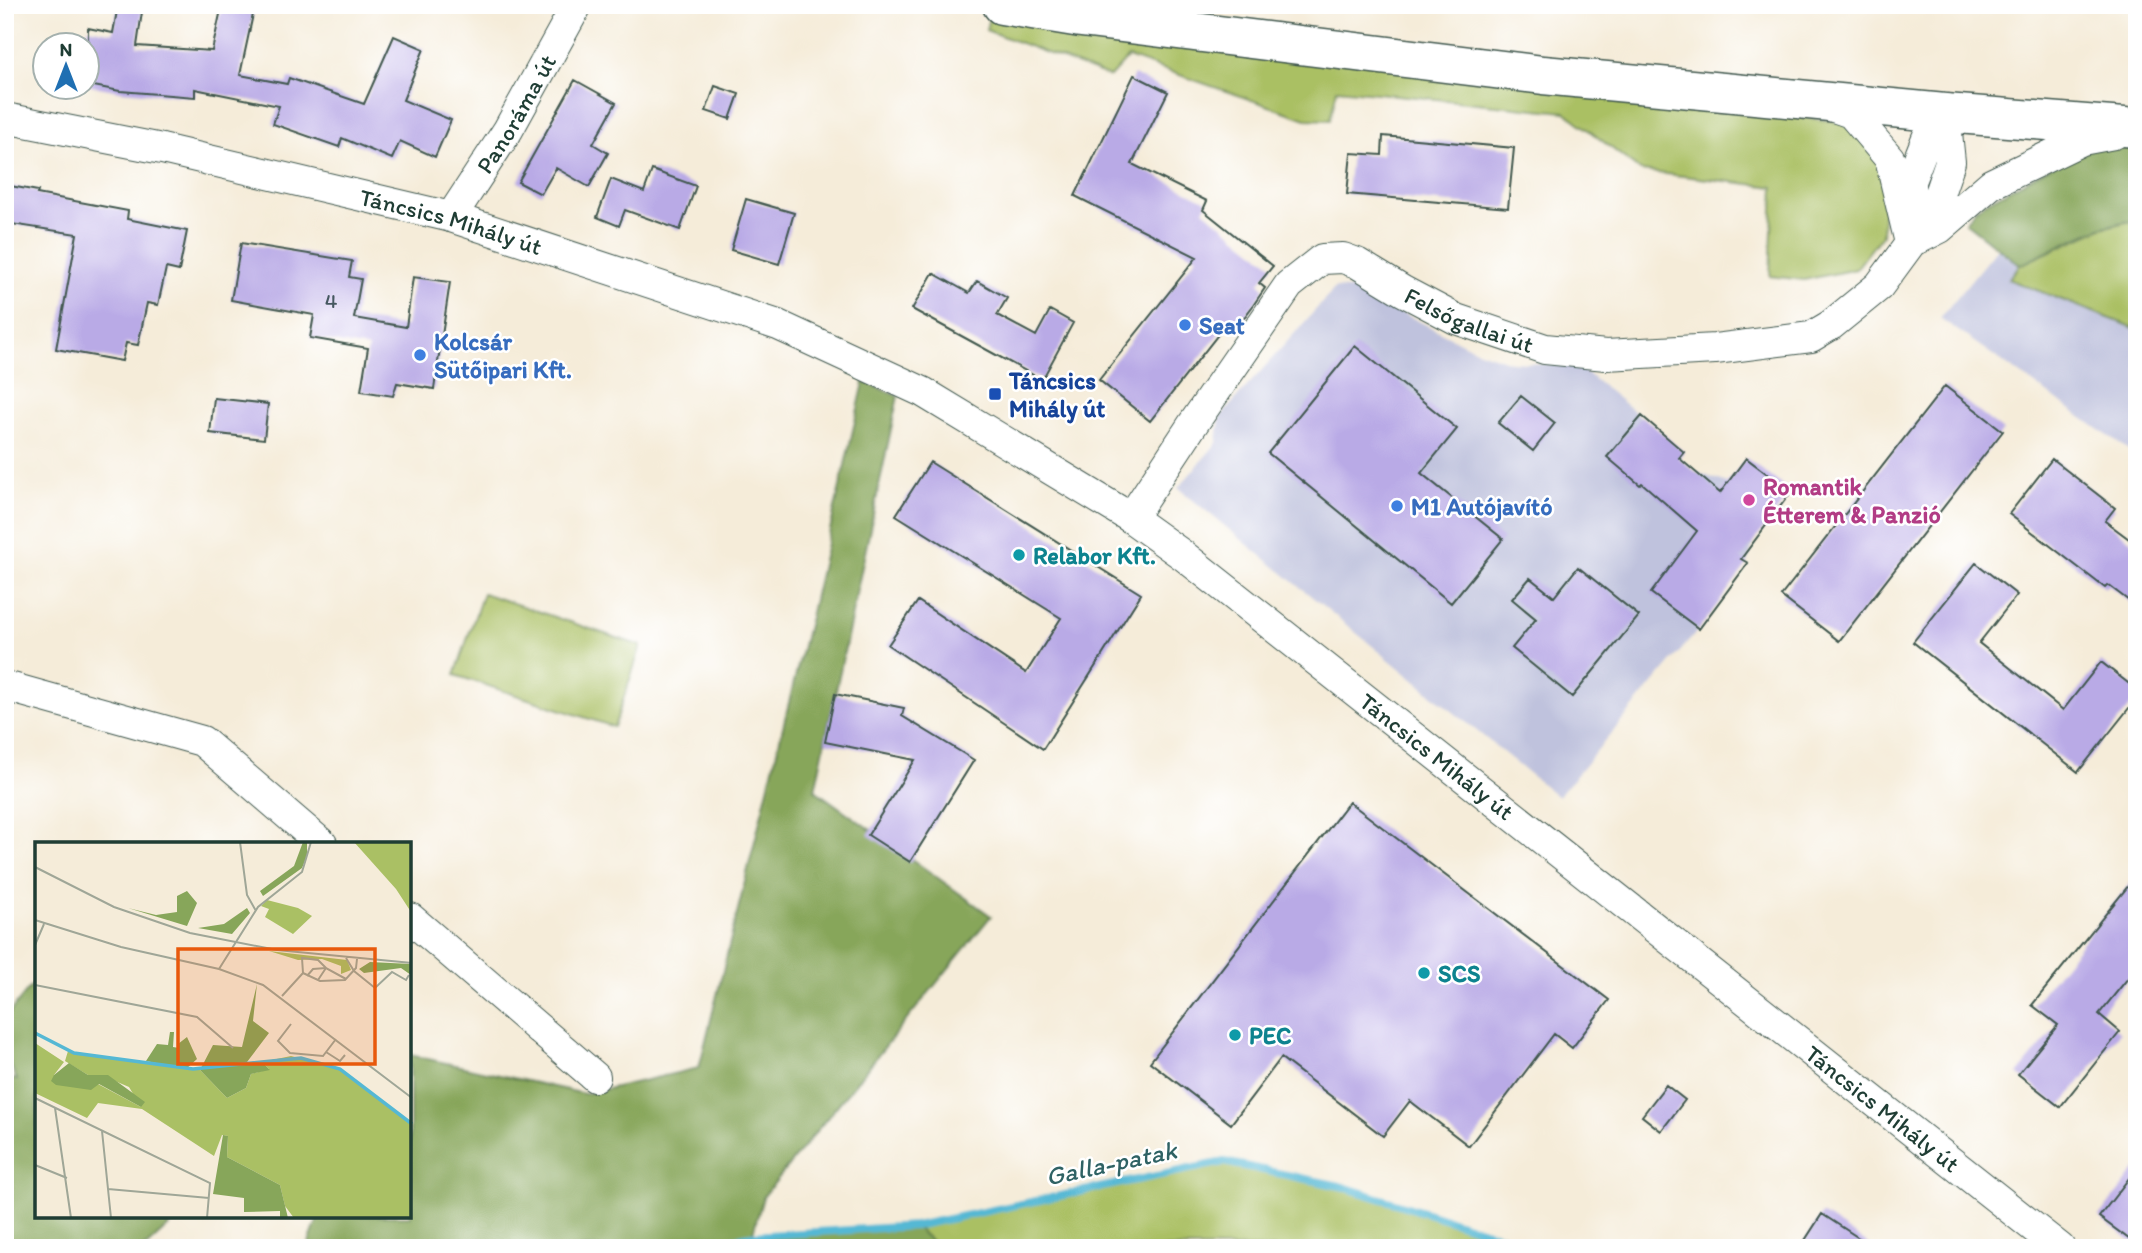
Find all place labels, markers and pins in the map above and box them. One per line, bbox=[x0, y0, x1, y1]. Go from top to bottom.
place label: Seat bbox=[1199, 311, 1245, 340]
marker: Seat bbox=[1177, 317, 1193, 333]
place label: Kolcsár Sütőipari Kft. bbox=[434, 327, 572, 385]
marker: Kolcsár Sütőipari Kft. bbox=[412, 347, 428, 363]
place label: Táncsics Mihály út bbox=[1008, 366, 1105, 424]
marker: Táncsics Mihály út bbox=[987, 386, 1003, 402]
place label: Romantik Étterem & Panzió bbox=[1763, 472, 1941, 529]
place label: M1 Autójavító bbox=[1411, 492, 1552, 522]
marker: Romantik Étterem & Panzió bbox=[1741, 492, 1757, 508]
marker: M1 Autójavító bbox=[1389, 498, 1405, 514]
place label: Relabor Kft. bbox=[1033, 541, 1156, 570]
marker: Relabor Kft. bbox=[1011, 547, 1027, 563]
place label: SCS bbox=[1438, 959, 1480, 988]
marker: SCS bbox=[1416, 965, 1432, 981]
place label: PEC bbox=[1249, 1021, 1291, 1050]
marker: PEC bbox=[1227, 1027, 1243, 1043]

